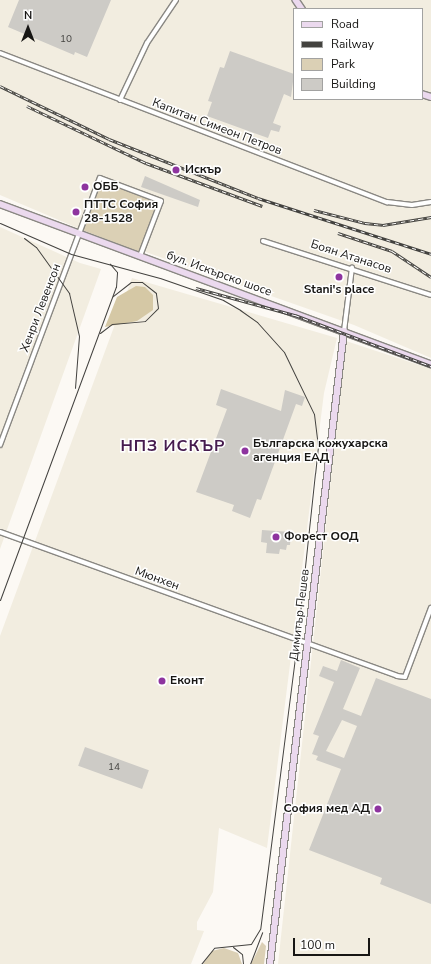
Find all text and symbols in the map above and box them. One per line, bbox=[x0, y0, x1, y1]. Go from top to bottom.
north arrow bbox=[8, 8, 48, 48]
text: N bbox=[24, 8, 32, 23]
legend bbox=[293, 8, 423, 100]
text: Road bbox=[331, 16, 359, 32]
house number: 10 bbox=[60, 34, 72, 46]
text: Railway bbox=[331, 36, 374, 52]
text: Park bbox=[331, 56, 355, 72]
text: Building bbox=[331, 76, 376, 92]
street label: Капитан Симеон Петров bbox=[150, 96, 284, 158]
place label: Искър bbox=[185, 163, 221, 177]
marker: Искър bbox=[170, 164, 182, 176]
place label: ОББ bbox=[93, 180, 119, 194]
marker: ОББ bbox=[80, 182, 90, 192]
place label: ПТТС София 28-1528 bbox=[84, 198, 158, 226]
marker: ПТТС София 28-1528 bbox=[71, 207, 81, 217]
street label: Боян Атанасов bbox=[309, 237, 393, 277]
street label: бул. Искърско шосе bbox=[164, 248, 274, 300]
street label: Хенри Левенсон bbox=[18, 262, 64, 354]
marker: Stani's place bbox=[334, 272, 344, 282]
place label: Stani's place bbox=[304, 283, 374, 297]
district label: НПЗ ИСКЪР bbox=[120, 436, 226, 456]
place label: Българска кожухарска агенция ЕАД bbox=[253, 437, 388, 465]
marker: Българска кожухарска агенция ЕАД bbox=[240, 446, 250, 456]
place label: Форест ООД bbox=[284, 530, 359, 544]
marker: Форест ООД bbox=[271, 532, 281, 542]
street label: Мюнхен bbox=[133, 564, 181, 594]
street label: Димитър Пешев bbox=[287, 568, 313, 662]
place label: Еконт bbox=[170, 674, 204, 688]
marker: Еконт bbox=[157, 676, 167, 686]
house number: 14 bbox=[108, 762, 120, 774]
place label: София мед АД bbox=[284, 802, 370, 816]
marker: София мед АД bbox=[373, 804, 383, 814]
scale bar bbox=[295, 930, 372, 956]
text: 100 m bbox=[300, 937, 335, 953]

